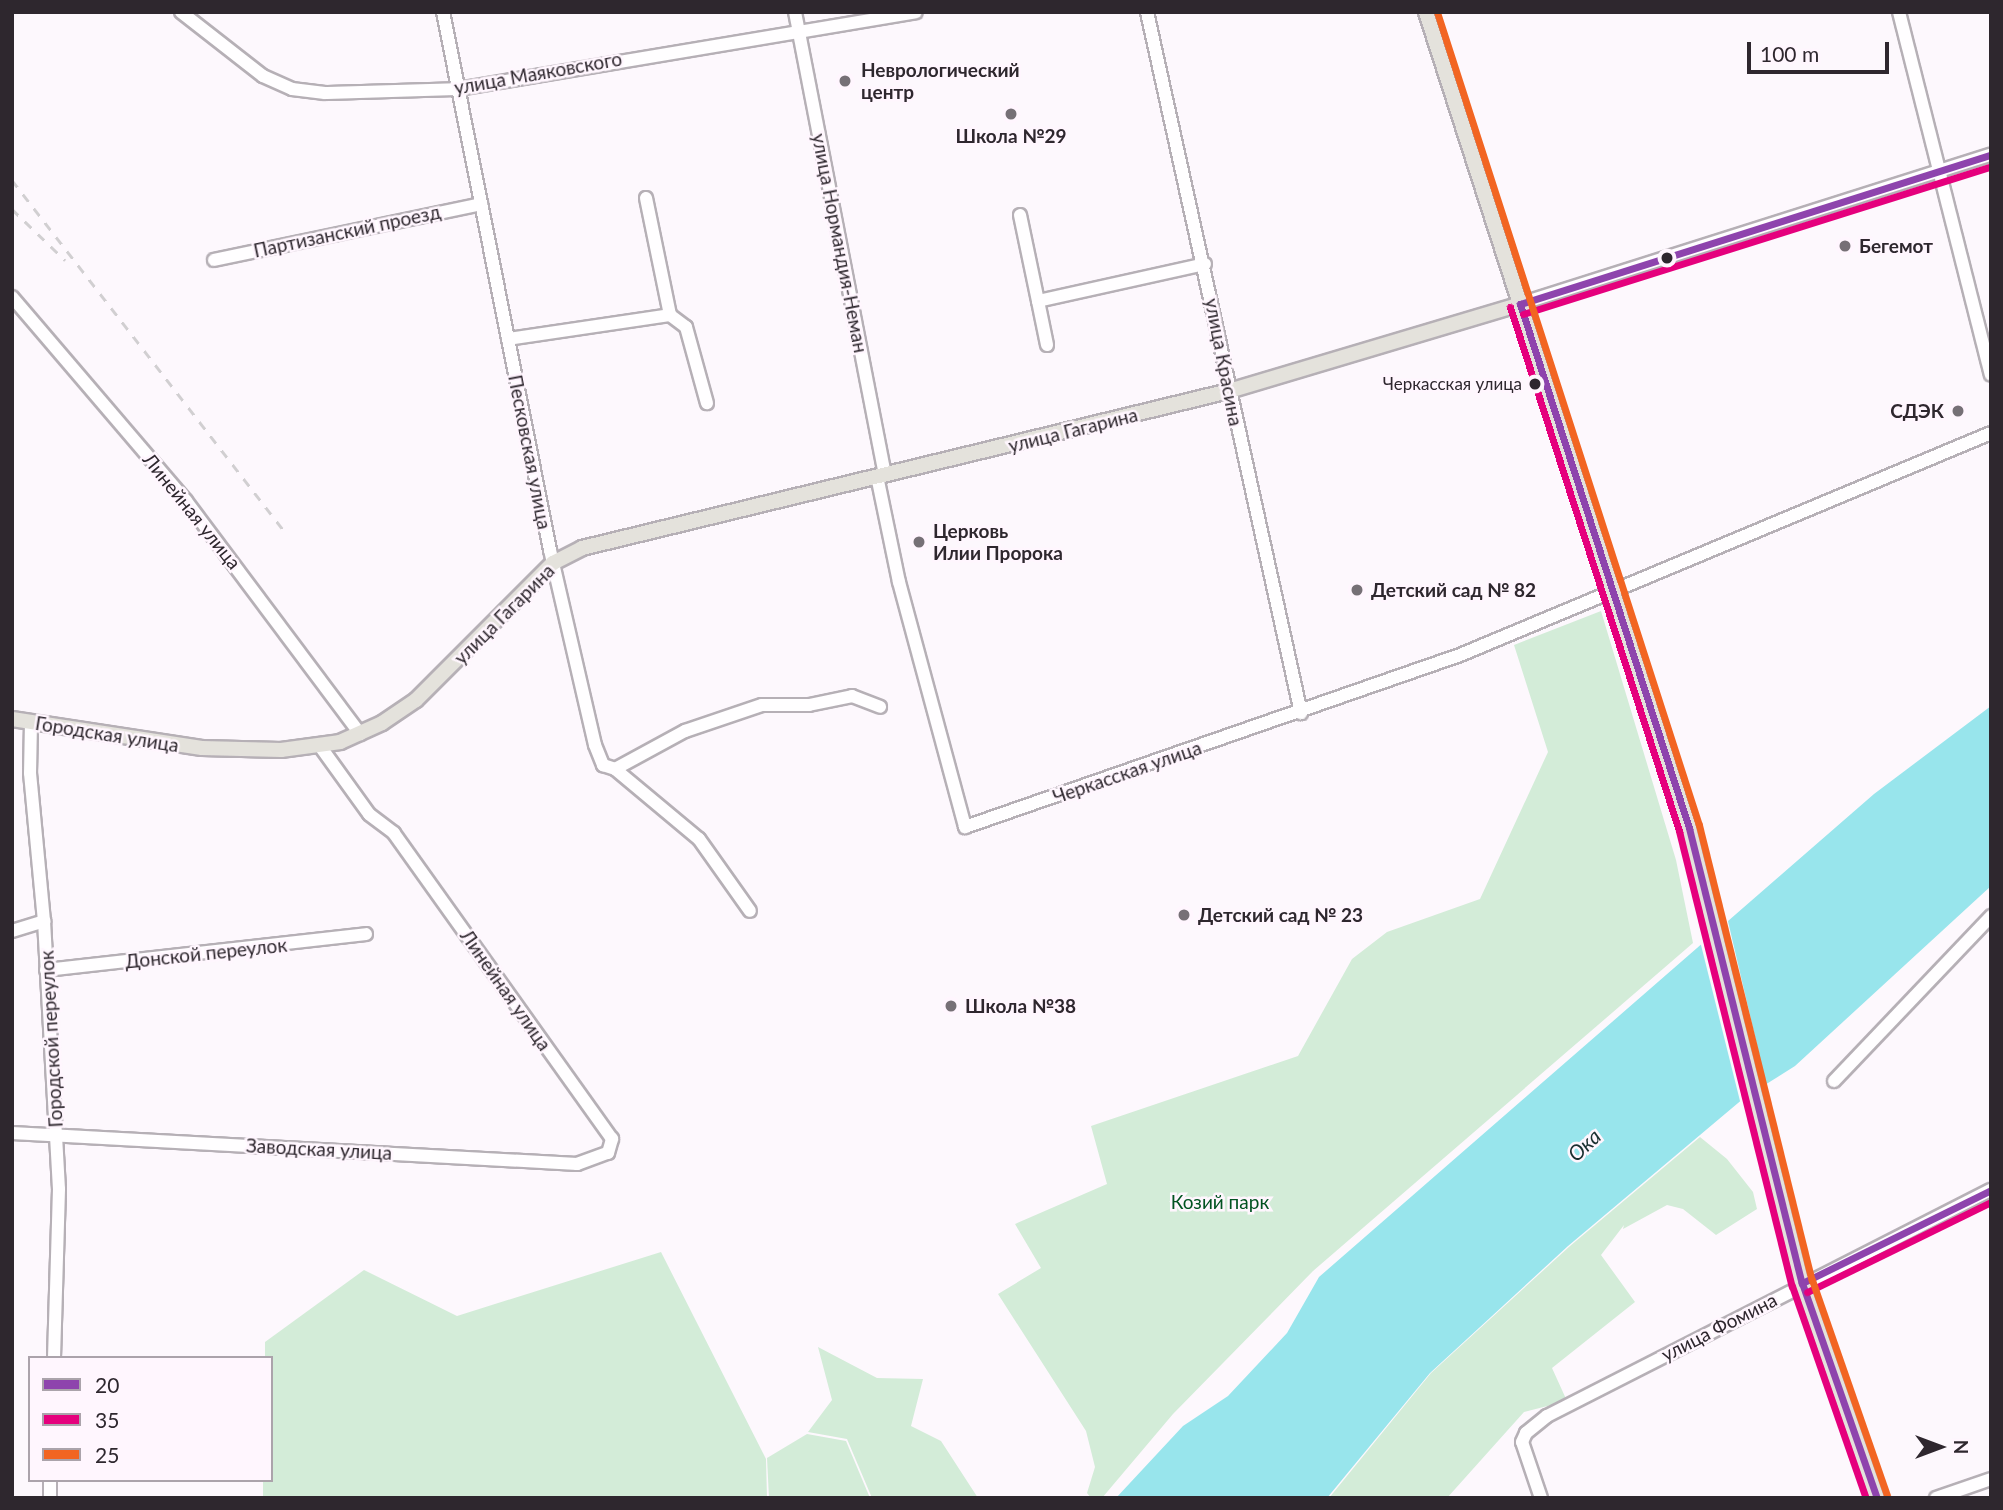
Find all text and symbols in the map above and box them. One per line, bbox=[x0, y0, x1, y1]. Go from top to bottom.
scale bar bbox=[1751, 28, 1893, 72]
text: 100 m bbox=[1760, 41, 1819, 66]
street label: улица Маяковского bbox=[452, 47, 624, 99]
place label: Неврологический центр bbox=[861, 59, 1020, 103]
marker: Неврологический центр bbox=[835, 71, 855, 91]
marker: Школа №29 bbox=[1003, 106, 1019, 122]
place label: Школа №29 bbox=[955, 125, 1067, 147]
street label: улица Нормандия-Неман bbox=[808, 131, 872, 355]
street label: Партизанский проезд bbox=[251, 200, 443, 262]
place label: Бегемот bbox=[1859, 235, 1933, 257]
marker: Бегемот bbox=[1837, 238, 1853, 254]
unlabelled marker bbox=[1660, 251, 1674, 265]
street label: улица Красина bbox=[1200, 296, 1248, 428]
street label: Песковская улица bbox=[504, 373, 556, 531]
place label: Черкасская улица bbox=[1383, 374, 1522, 394]
marker: Черкасская улица bbox=[1528, 377, 1542, 391]
place label: СДЭК bbox=[1890, 400, 1944, 422]
street label: улица Гагарина bbox=[1006, 403, 1140, 457]
marker: СДЭК bbox=[1950, 403, 1966, 419]
street label: Линейная улица bbox=[138, 448, 246, 574]
place label: Церковь Илии Пророка bbox=[933, 520, 1063, 564]
marker: Церковь Илии Пророка bbox=[911, 534, 927, 550]
street label: улица Гагарина bbox=[449, 559, 559, 669]
place label: Детский сад № 82 bbox=[1371, 579, 1536, 601]
marker: Детский сад № 82 bbox=[1349, 582, 1365, 598]
street label: Городская улица bbox=[34, 711, 180, 757]
street label: Черкасская улица bbox=[1050, 736, 1204, 808]
place label: Детский сад № 23 bbox=[1198, 904, 1363, 926]
marker: Детский сад № 23 bbox=[1176, 907, 1192, 923]
street label: Линейная улица bbox=[456, 925, 556, 1055]
street label: Донской переулок bbox=[124, 933, 288, 973]
street label: Городской переулок bbox=[35, 950, 67, 1128]
place label: Школа №38 bbox=[965, 995, 1076, 1017]
marker: Школа №38 bbox=[943, 998, 959, 1014]
water label: Ока bbox=[1562, 1124, 1606, 1166]
street label: Заводская улица bbox=[245, 1134, 393, 1164]
park label: Козий парк bbox=[1171, 1191, 1269, 1213]
street label: улица Фомина bbox=[1657, 1288, 1781, 1366]
legend bbox=[28, 1356, 273, 1482]
text: 20 bbox=[95, 1372, 119, 1397]
text: 35 bbox=[95, 1407, 119, 1432]
north arrow bbox=[1905, 1412, 1975, 1482]
text: N bbox=[1950, 1440, 1973, 1454]
text: 25 bbox=[95, 1442, 119, 1467]

